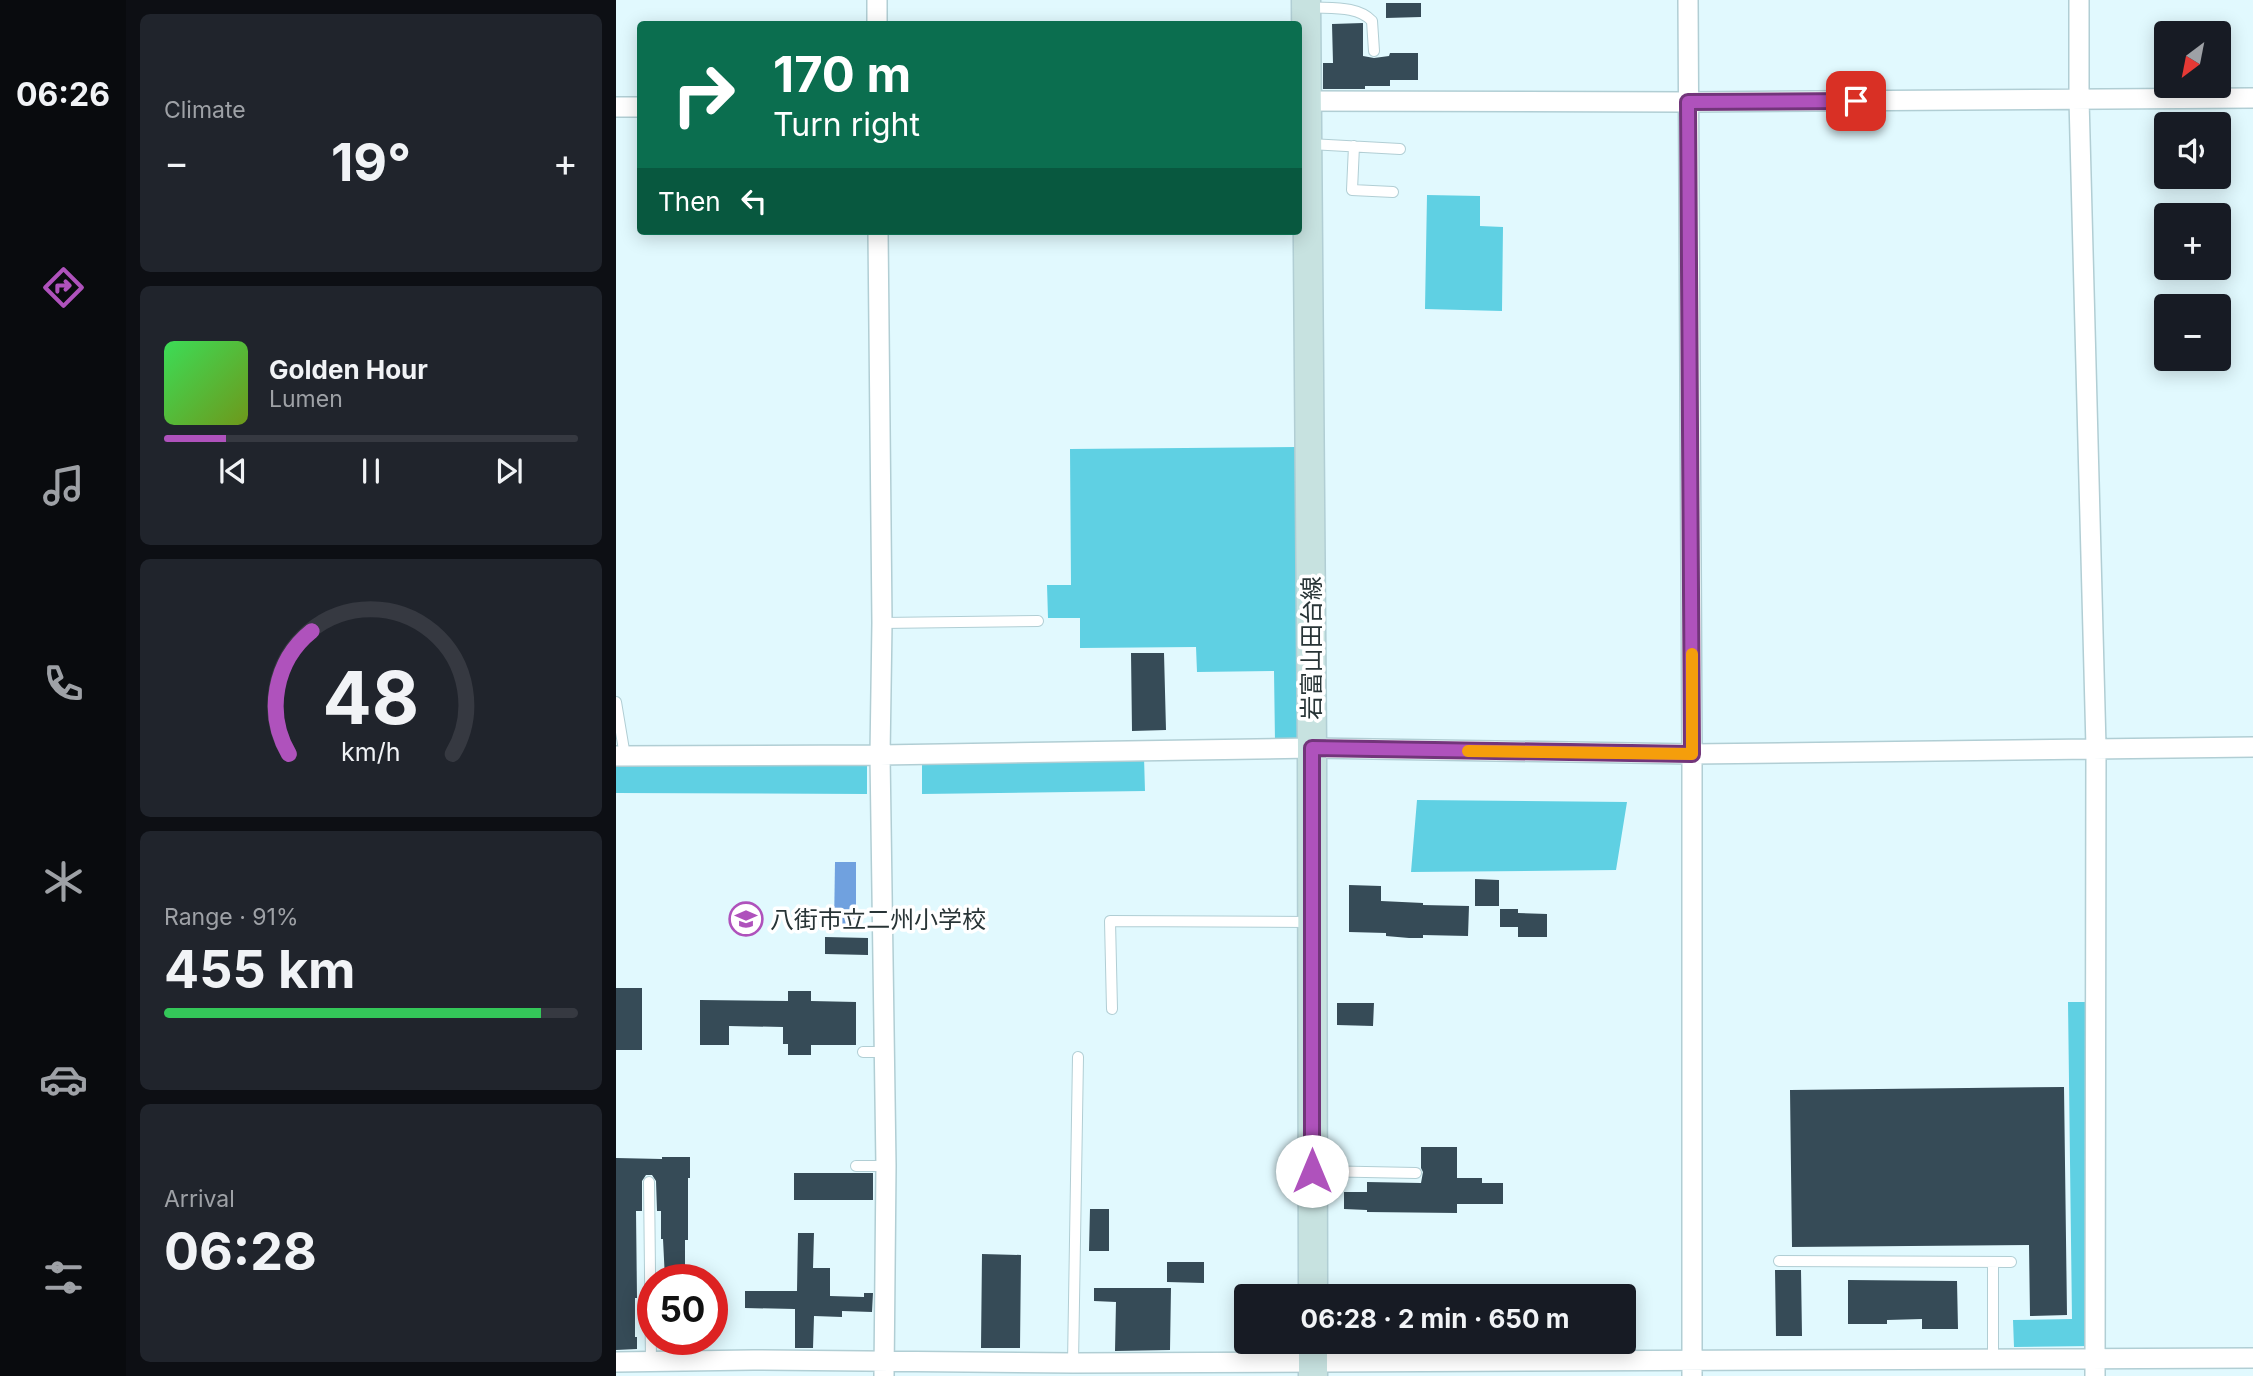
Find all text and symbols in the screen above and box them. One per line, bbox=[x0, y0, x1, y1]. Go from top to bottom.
north arrow bbox=[2154, 21, 2231, 98]
map controls bbox=[2154, 21, 2231, 371]
text: 170 m bbox=[773, 45, 911, 104]
icon: right bbox=[658, 49, 749, 140]
pin bbox=[1826, 71, 1886, 131]
text: 06:26 bbox=[16, 75, 110, 114]
icon: arrive bbox=[1837, 82, 1875, 120]
text: Climate bbox=[164, 96, 246, 124]
text: Turn right bbox=[773, 105, 920, 144]
button: sound bbox=[2154, 112, 2231, 189]
text: 19° bbox=[331, 131, 411, 194]
text: − bbox=[164, 139, 189, 185]
text: + bbox=[553, 139, 578, 185]
icon: left bbox=[735, 182, 773, 220]
text: Then bbox=[658, 186, 721, 217]
button: + bbox=[2154, 203, 2231, 280]
icon: directions bbox=[39, 263, 88, 312]
button: − bbox=[2154, 294, 2231, 371]
text: Golden Hour bbox=[269, 354, 428, 385]
text: Lumen bbox=[269, 385, 343, 413]
icon: previous bbox=[214, 452, 252, 490]
icon: pause bbox=[352, 452, 390, 490]
icon: next bbox=[490, 452, 528, 490]
icon: music bbox=[39, 461, 88, 510]
street label: 岩富山田台線 bbox=[1297, 576, 1326, 720]
text: 48 bbox=[323, 653, 419, 742]
icon: phone bbox=[39, 659, 88, 708]
text: km/h bbox=[341, 737, 401, 767]
icon: climate bbox=[39, 857, 88, 906]
school or university icon: 八街市立二州小学校 bbox=[727, 900, 765, 938]
text: Range · 91% bbox=[164, 903, 298, 931]
place label: 八街市立二州小学校 bbox=[770, 905, 986, 934]
text: 455 km bbox=[164, 938, 356, 1001]
icon: car bbox=[39, 1055, 88, 1104]
position arrow bbox=[1275, 1134, 1349, 1208]
text: Arrival bbox=[164, 1185, 235, 1213]
text: 06:28 bbox=[164, 1220, 317, 1283]
icon: filters bbox=[39, 1253, 88, 1302]
speed limit sign: 50 bbox=[637, 1264, 728, 1355]
text: 06:28 · 2 min · 650 m bbox=[1301, 1303, 1569, 1334]

